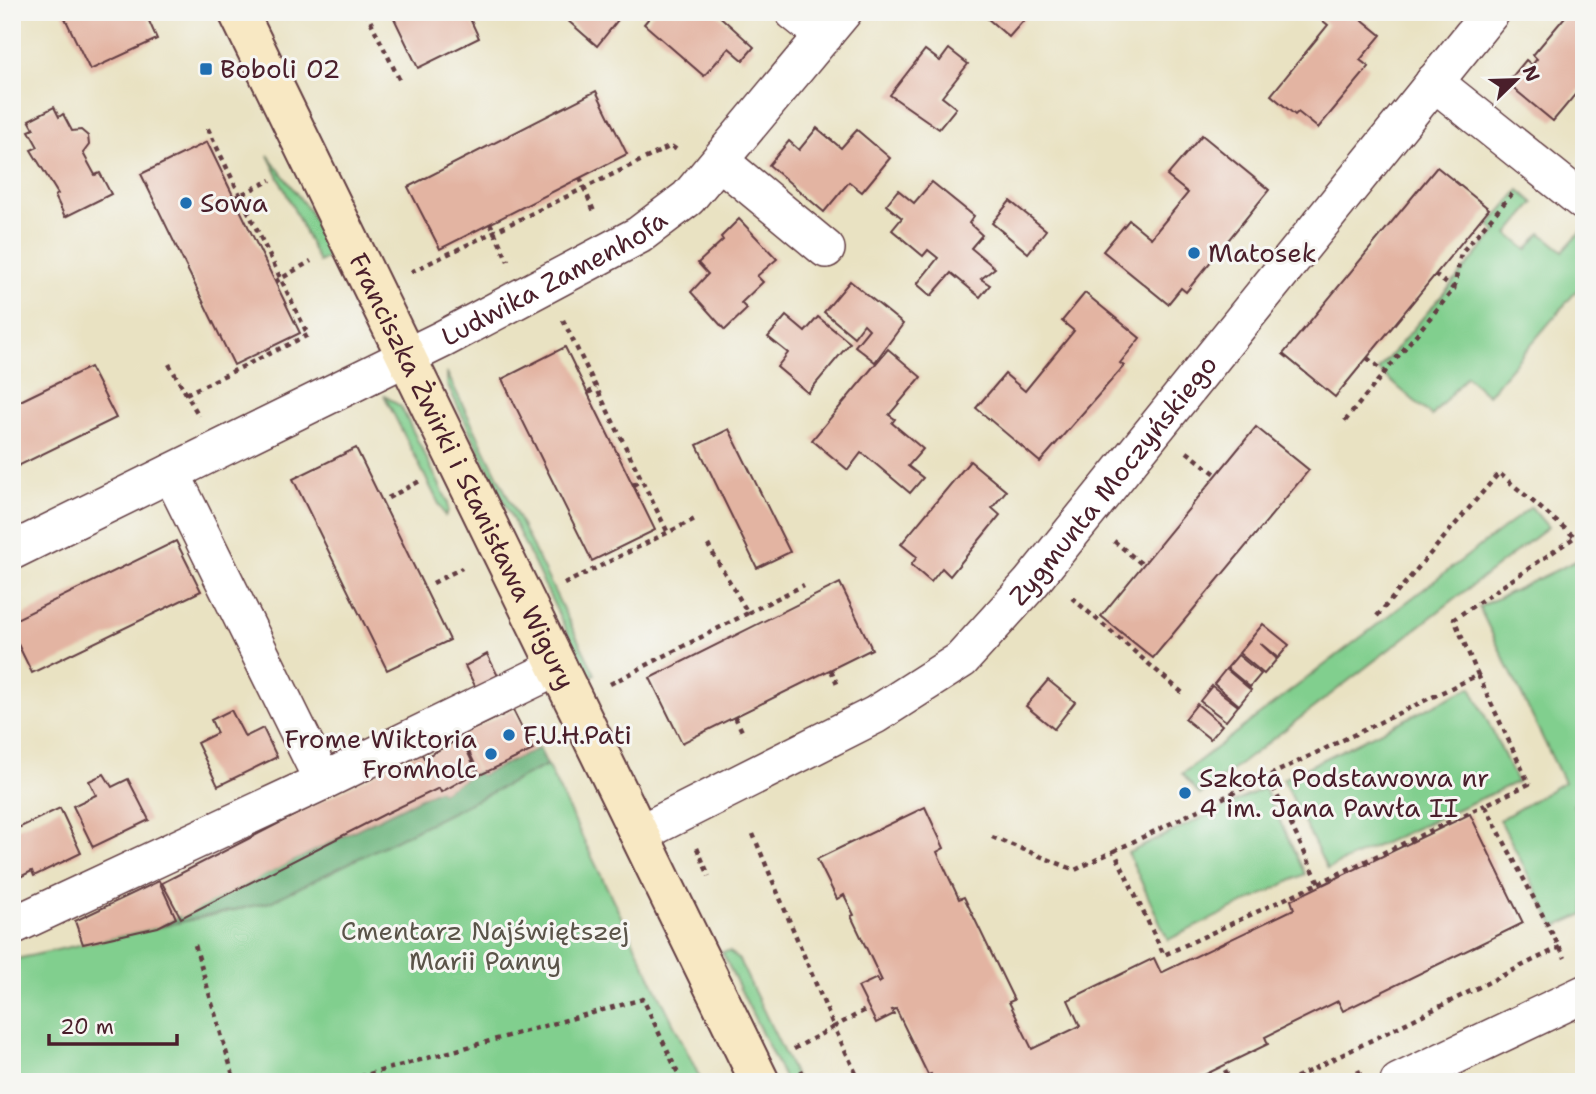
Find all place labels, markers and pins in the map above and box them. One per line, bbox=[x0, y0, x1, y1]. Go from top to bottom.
place label: Boboli 02 bbox=[220, 51, 341, 86]
marker: Boboli 02 bbox=[198, 61, 214, 77]
place label: Sowa bbox=[200, 185, 268, 220]
marker: Sowa bbox=[178, 195, 194, 211]
place label: Matosek bbox=[1208, 235, 1317, 270]
marker: Matosek bbox=[1186, 245, 1202, 261]
place label: F.U.H.Pati bbox=[523, 717, 632, 752]
place label: Frome Wiktoria Fromholc bbox=[284, 721, 477, 786]
marker: F.U.H.Pati bbox=[501, 727, 517, 743]
marker: Frome Wiktoria Fromholc bbox=[483, 746, 499, 762]
place label: Szkoła Podstawowa nr 4 im. Jana Pawła II bbox=[1199, 760, 1489, 825]
marker: Szkoła Podstawowa nr 4 im. Jana Pawła II bbox=[1177, 785, 1193, 801]

